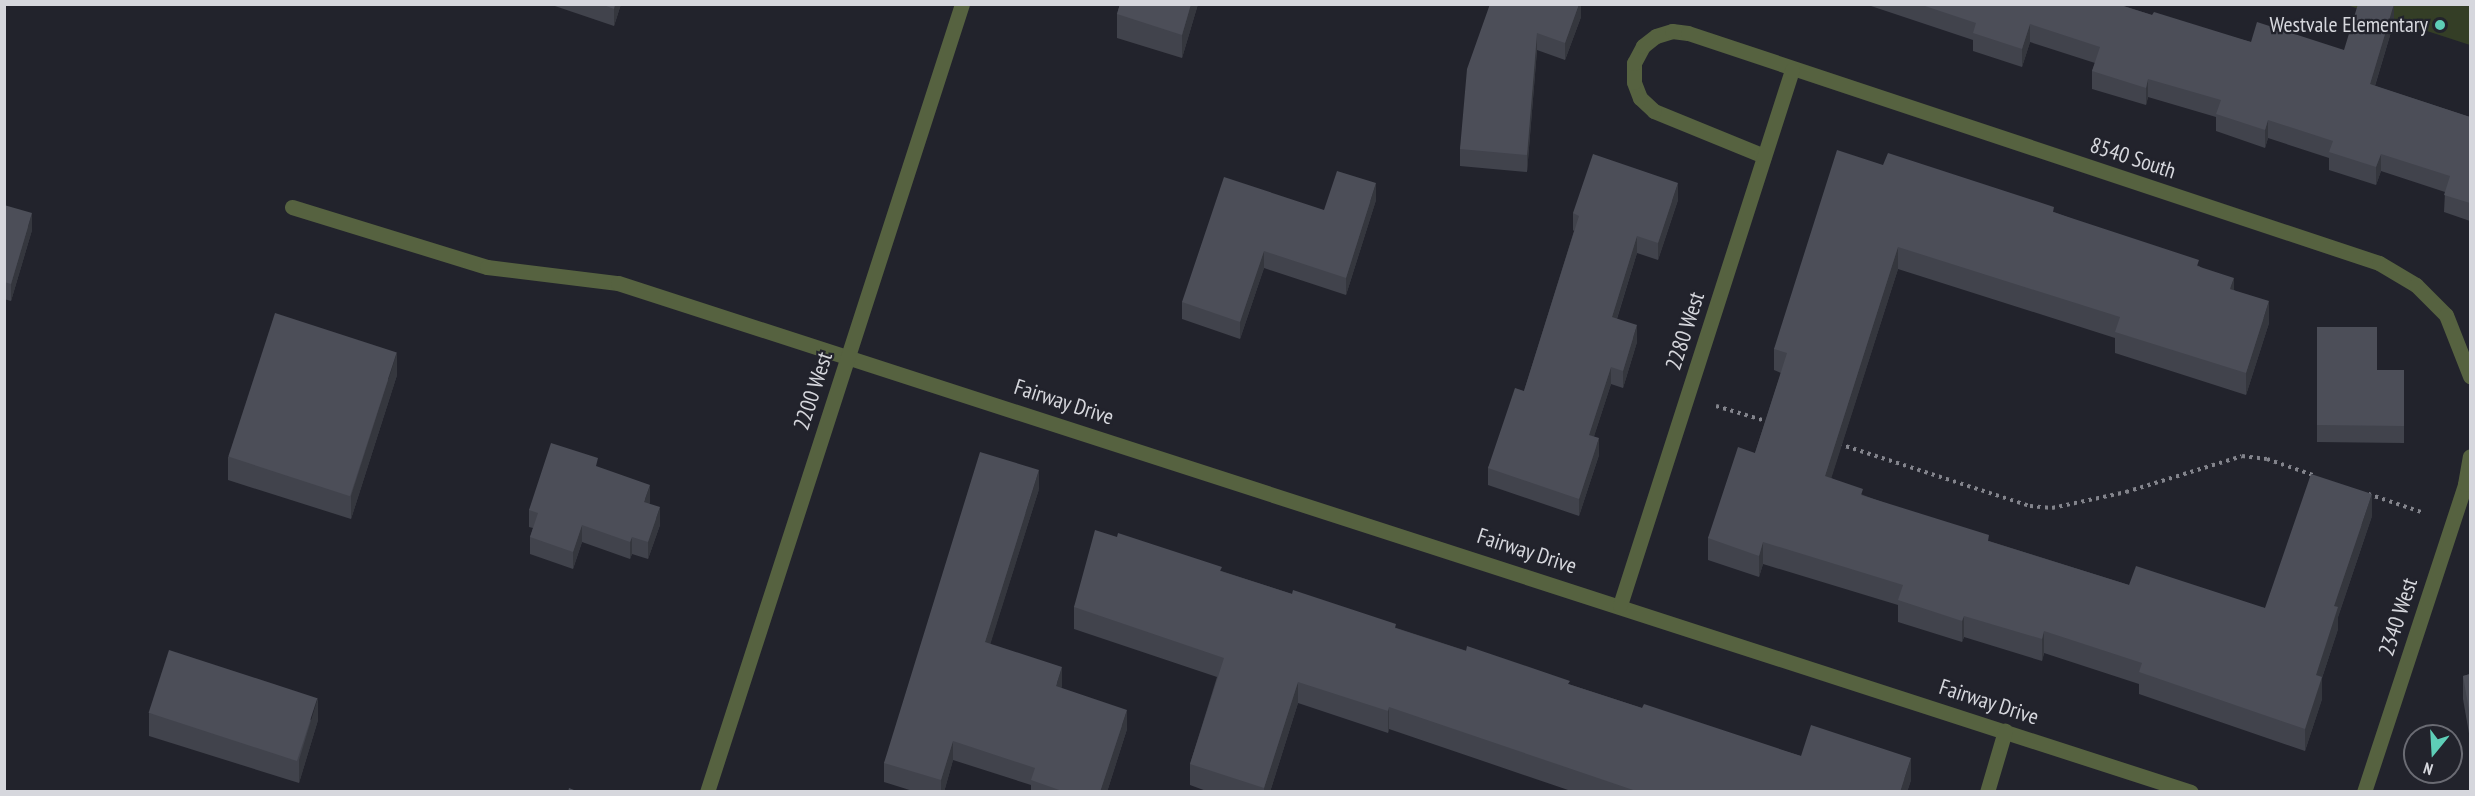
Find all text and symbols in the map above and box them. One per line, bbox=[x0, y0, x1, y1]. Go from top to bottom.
place label: Westvale Elementary bbox=[2269, 12, 2428, 38]
marker: Westvale Elementary bbox=[2433, 18, 2447, 32]
street label: 8540 South bbox=[2087, 132, 2179, 184]
street label: 2280 West bbox=[1660, 288, 1710, 374]
street label: 2200 West bbox=[788, 348, 838, 434]
street label: Fairway Drive bbox=[1011, 373, 1117, 431]
street label: Fairway Drive bbox=[1474, 522, 1580, 580]
street label: 2340 West bbox=[2373, 574, 2423, 660]
street label: Fairway Drive bbox=[1936, 673, 2042, 731]
north arrow bbox=[2403, 724, 2463, 784]
text: N bbox=[2421, 758, 2435, 780]

